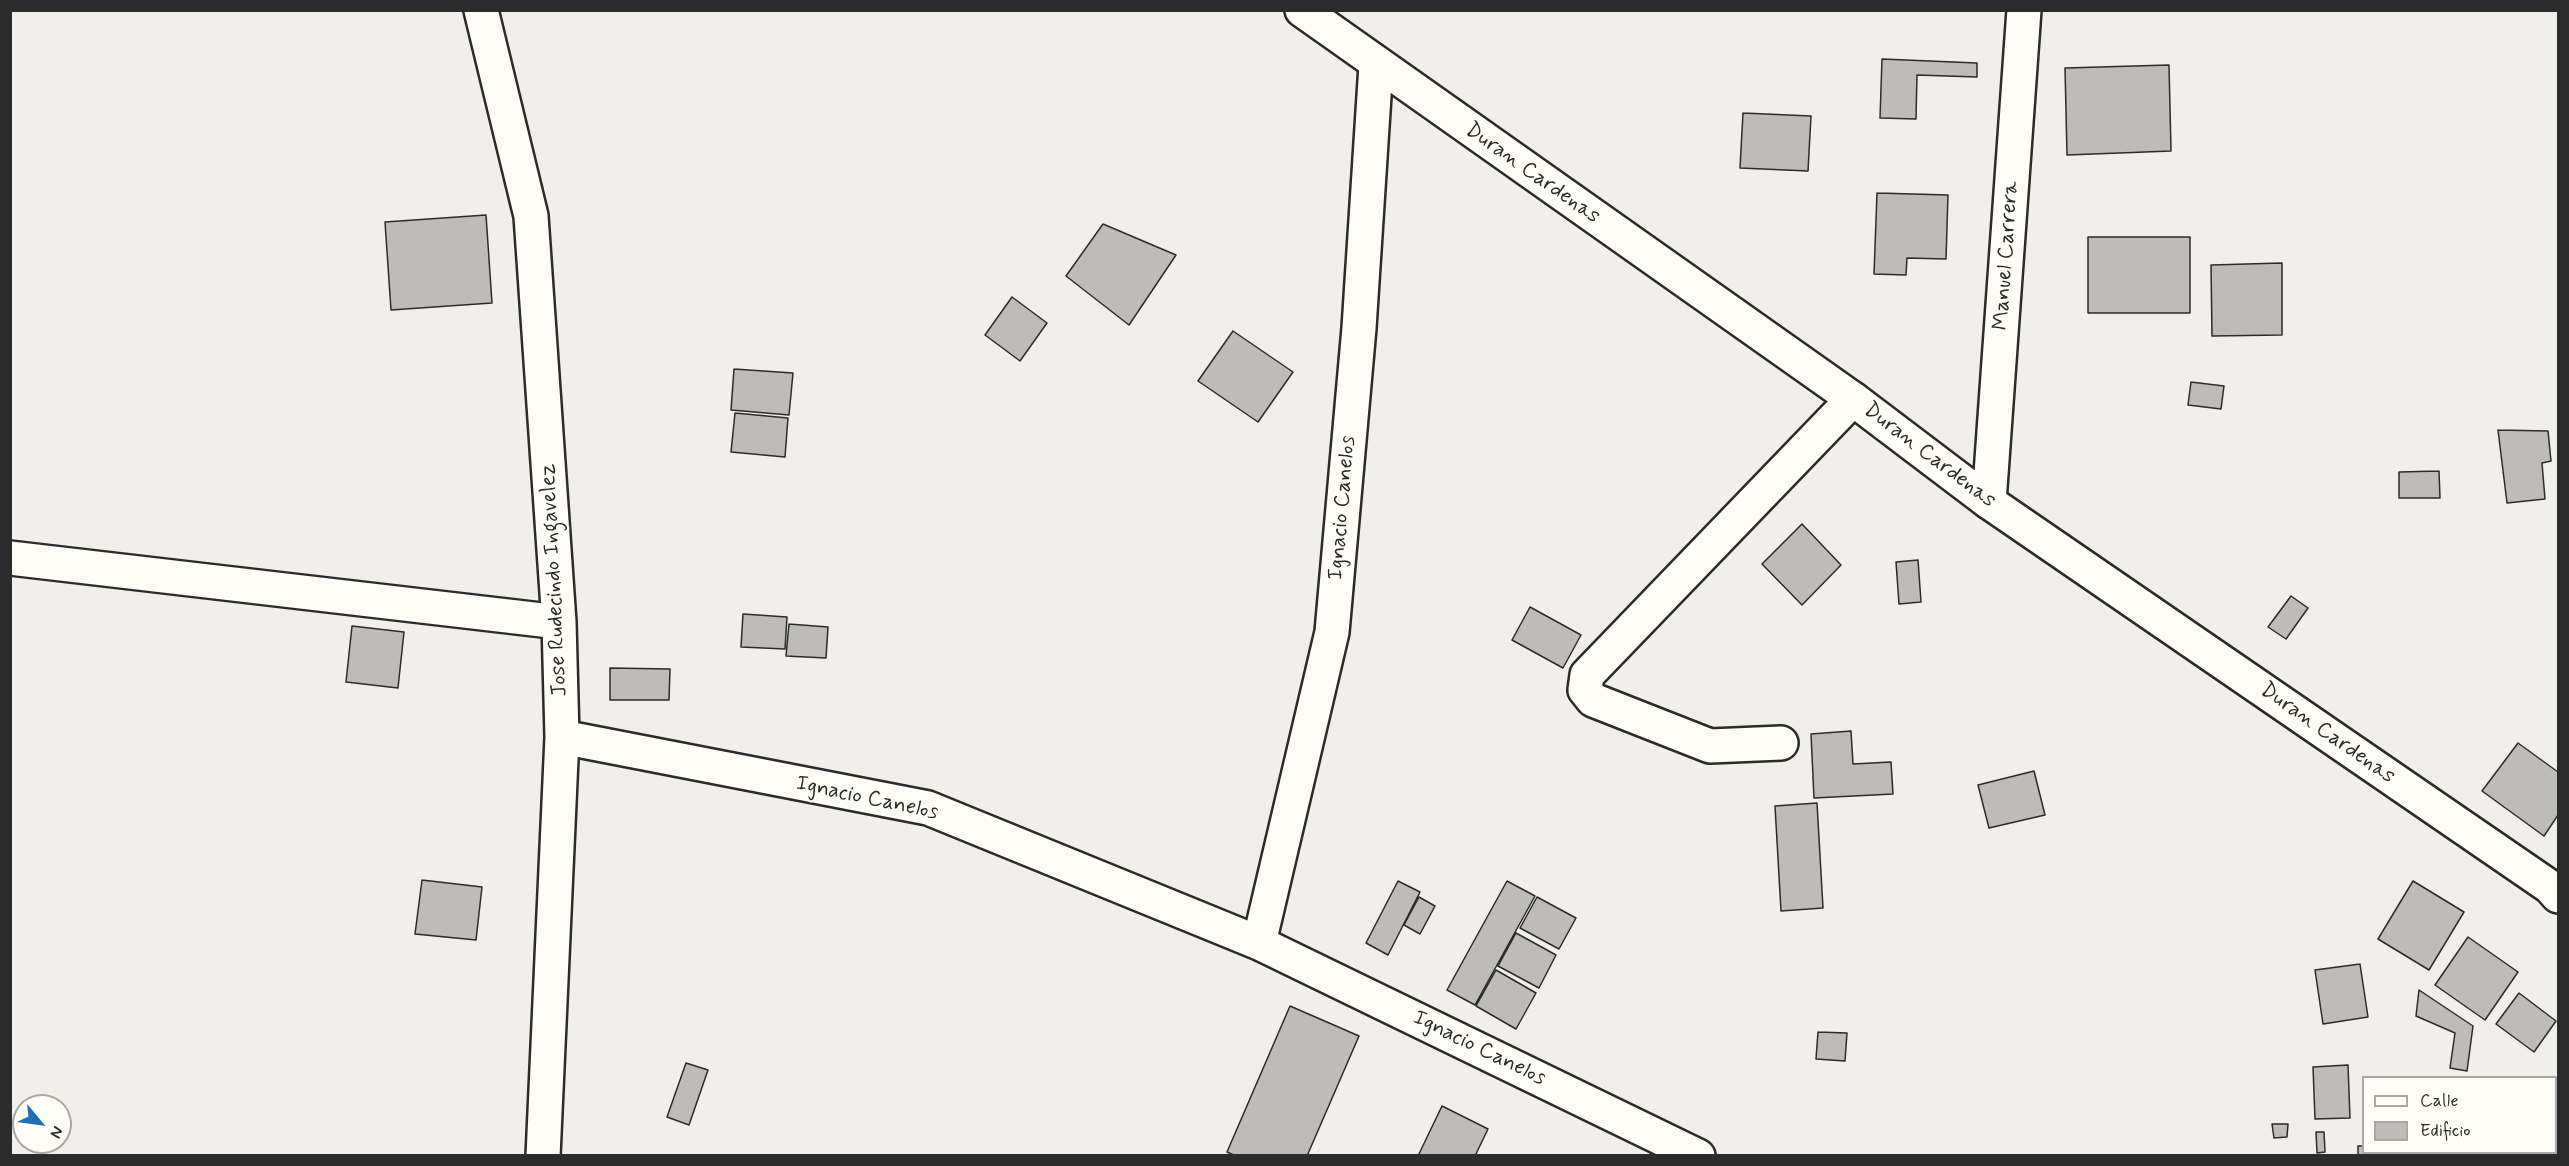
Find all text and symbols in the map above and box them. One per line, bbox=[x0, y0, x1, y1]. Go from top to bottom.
street label: Duran Cardenas bbox=[1459, 118, 1605, 230]
street label: Manuel Carrera bbox=[1989, 181, 2025, 331]
street label: Duran Cardenas bbox=[1858, 398, 2000, 514]
street label: Ignacio Canelos bbox=[1324, 435, 1362, 581]
street label: Jose Rudecindo Ingavelez bbox=[536, 463, 574, 697]
street label: Duran Cardenas bbox=[2254, 678, 2400, 790]
street label: Ignacio Canelos bbox=[794, 771, 940, 827]
street label: Ignacio Canelos bbox=[1408, 1005, 1550, 1093]
legend bbox=[2362, 1076, 2557, 1154]
text: Calle bbox=[2420, 1089, 2459, 1113]
north arrow bbox=[12, 1094, 72, 1154]
text: Edificio bbox=[2420, 1119, 2471, 1143]
text: N bbox=[45, 1122, 68, 1142]

